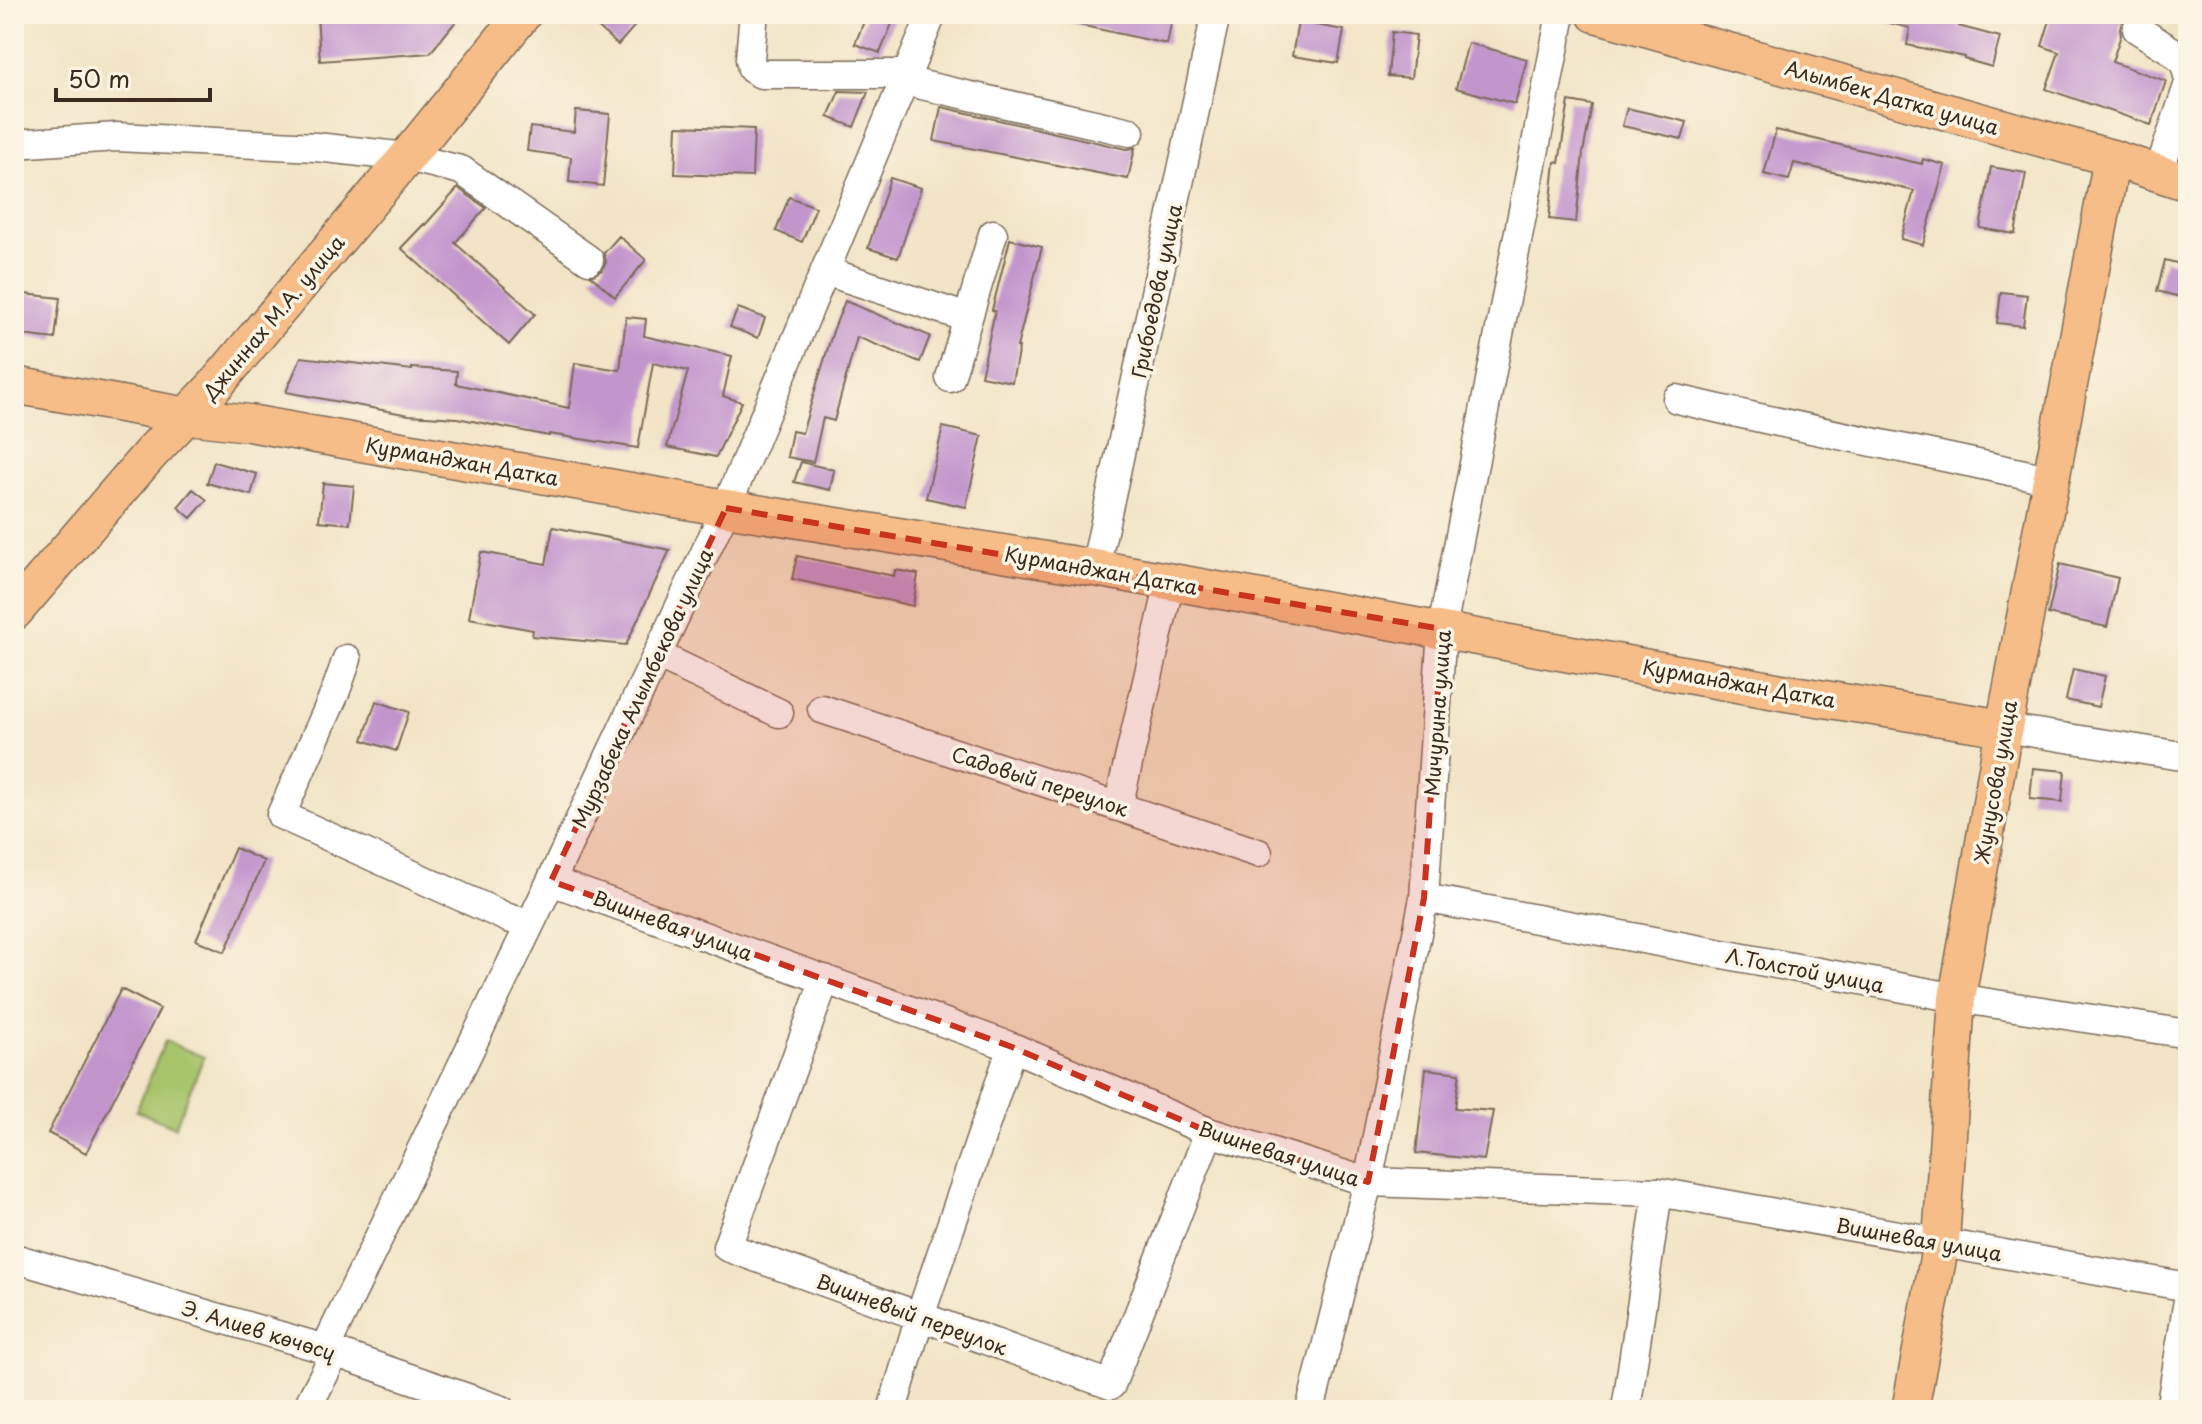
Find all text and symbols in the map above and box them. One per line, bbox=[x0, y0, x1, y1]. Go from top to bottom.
scale bar bbox=[56, 52, 210, 102]
street label: Алымбек Датка улица bbox=[1782, 52, 2003, 142]
text: 50 m bbox=[68, 60, 130, 96]
street label: Грибоедова улица bbox=[1123, 201, 1189, 381]
street label: Джиннах М.А. улица bbox=[194, 228, 351, 407]
street label: Курманджан Датка bbox=[363, 429, 561, 493]
street label: Курманджан Датка bbox=[1002, 538, 1200, 602]
street label: Мурзабека Алымбекова улица bbox=[564, 543, 720, 833]
street label: Мичурина улица bbox=[1416, 629, 1458, 797]
street label: Курманджан Датка bbox=[1640, 651, 1838, 715]
street label: Жунусова улица bbox=[1966, 697, 2024, 866]
street label: Садовый переулок bbox=[948, 738, 1132, 824]
street label: Вишневая улица bbox=[589, 882, 757, 968]
street label: Л.Толстой улица bbox=[1723, 940, 1887, 1000]
street label: Вишневая улица bbox=[1194, 1113, 1364, 1193]
street label: Вишневая улица bbox=[1834, 1210, 2005, 1268]
street label: Вишневый переулок bbox=[812, 1266, 1012, 1363]
street label: Э. Алиев көчөсү bbox=[178, 1292, 340, 1368]

